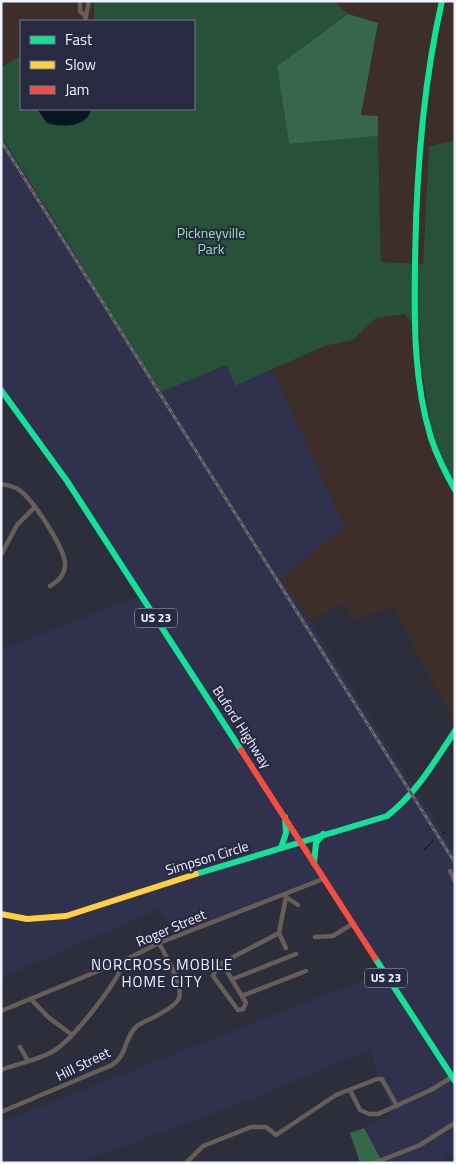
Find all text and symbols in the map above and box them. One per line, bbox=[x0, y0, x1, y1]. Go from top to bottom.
legend bbox=[20, 20, 195, 110]
text: Fast bbox=[65, 28, 93, 51]
text: Slow bbox=[65, 53, 96, 76]
text: Jam bbox=[65, 78, 89, 101]
park label: Pickneyville Park bbox=[177, 222, 245, 259]
road number: US 23 bbox=[135, 608, 177, 628]
street label: Buford Highway bbox=[208, 681, 277, 772]
street label: Simpson Circle bbox=[163, 835, 251, 880]
street label: Roger Street bbox=[133, 903, 209, 952]
district label: NORCROSS MOBILE HOME CITY bbox=[91, 953, 233, 993]
road number: US 23 bbox=[365, 968, 407, 988]
street label: Hill Street bbox=[52, 1041, 114, 1086]

